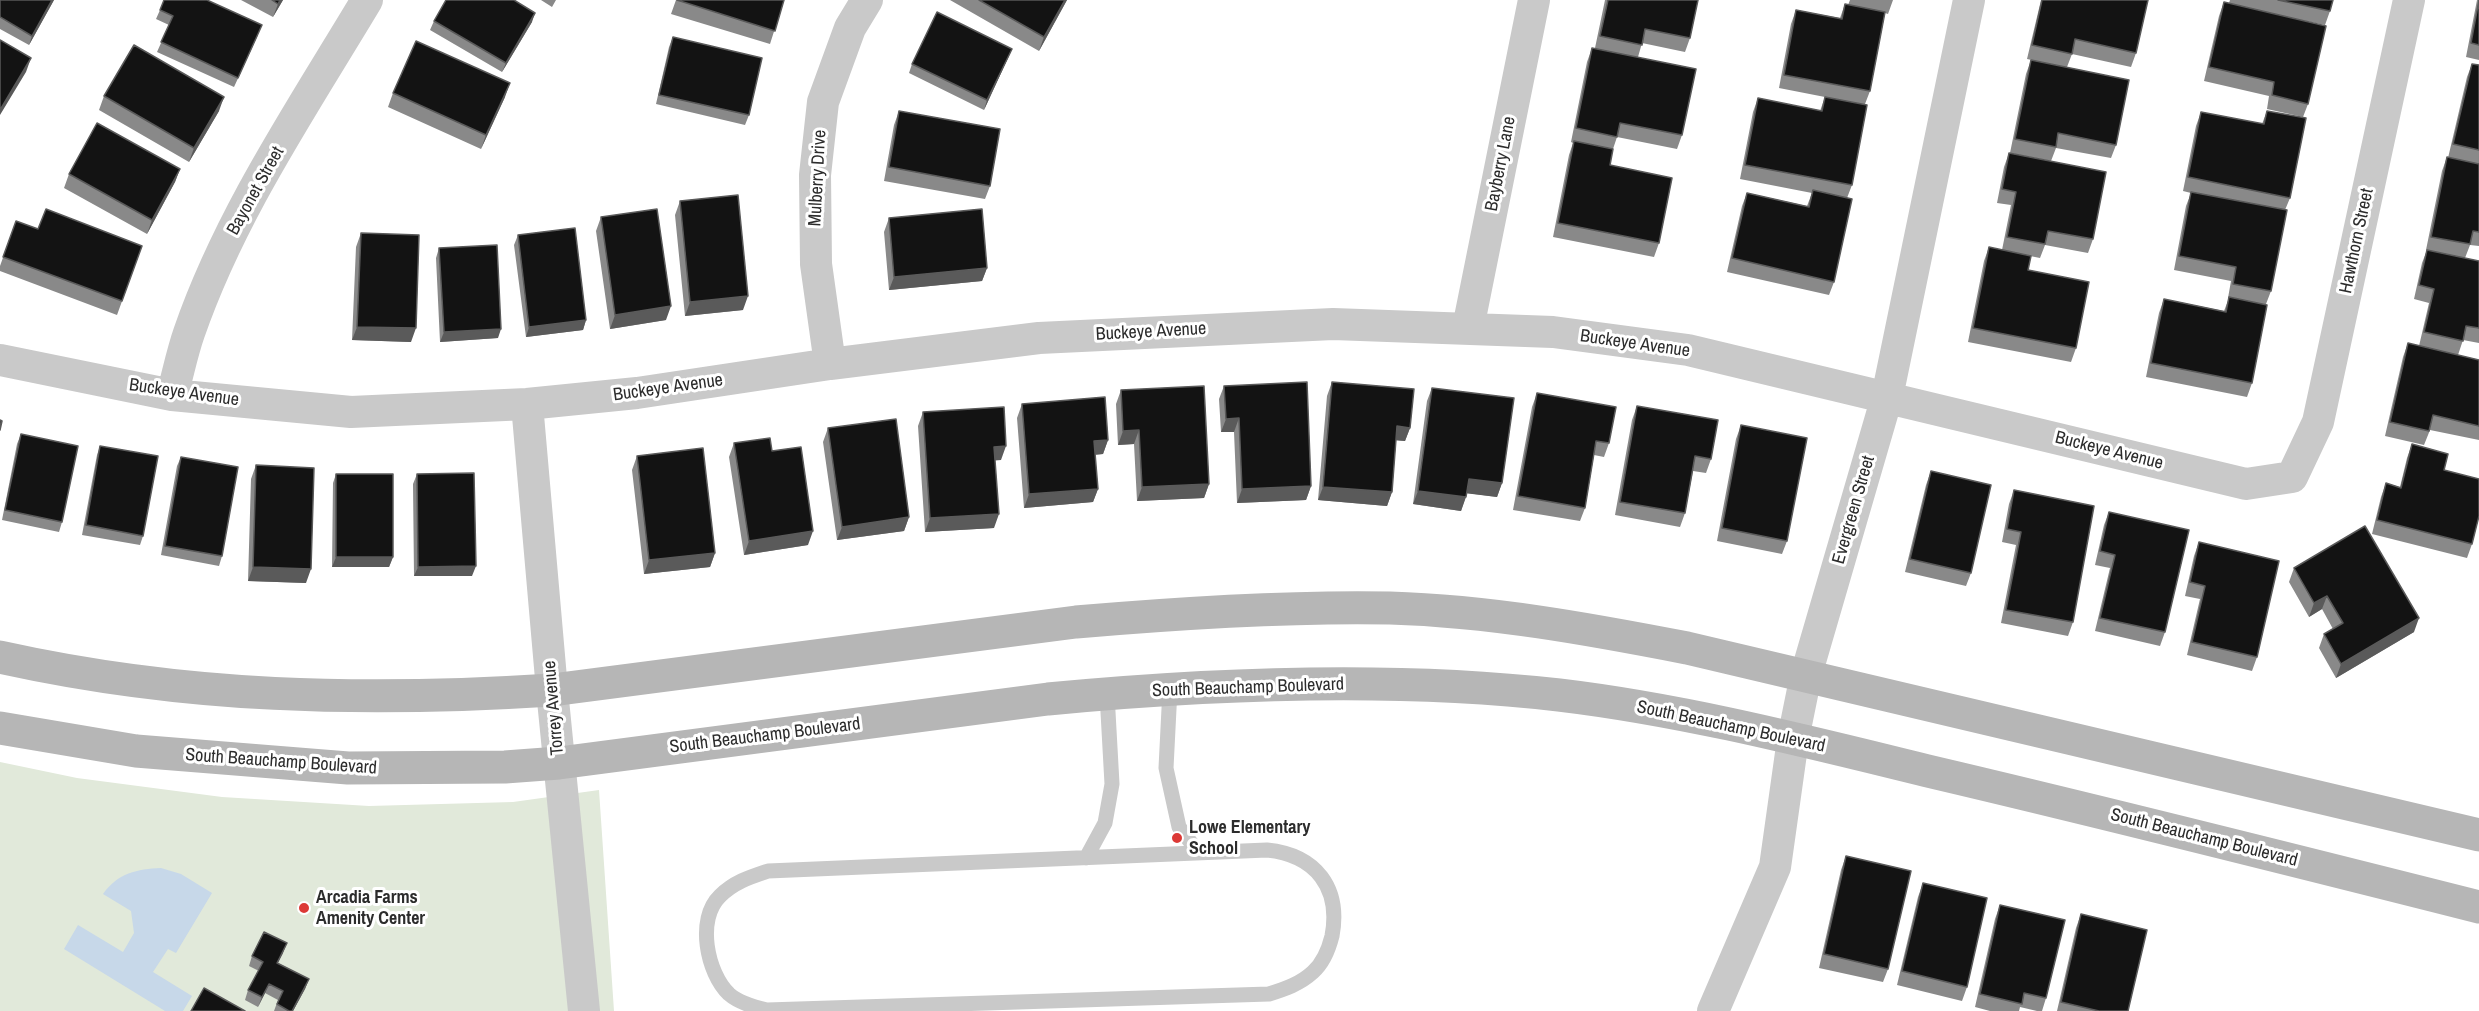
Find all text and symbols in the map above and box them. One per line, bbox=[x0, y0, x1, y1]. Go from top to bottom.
street label: Bayberry Lane bbox=[1481, 115, 1521, 213]
street label: Mulberry Drive bbox=[805, 129, 831, 227]
street label: Bayonet Street bbox=[223, 143, 289, 239]
street label: Hawthorn Street bbox=[2335, 187, 2379, 295]
street label: Buckeye Avenue bbox=[1095, 318, 1207, 346]
street label: Buckeye Avenue bbox=[1579, 326, 1691, 362]
street label: Buckeye Avenue bbox=[612, 370, 724, 406]
street label: Buckeye Avenue bbox=[128, 375, 240, 411]
street label: Buckeye Avenue bbox=[2053, 427, 2165, 475]
street label: Evergreen Street bbox=[1828, 453, 1880, 567]
street label: Torrey Avenue bbox=[539, 660, 569, 756]
street label: South Beauchamp Boulevard bbox=[1152, 674, 1344, 702]
street label: South Beauchamp Boulevard bbox=[1635, 696, 1827, 758]
street label: South Beauchamp Boulevard bbox=[668, 714, 862, 758]
street label: South Beauchamp Boulevard bbox=[184, 745, 378, 779]
street label: South Beauchamp Boulevard bbox=[2108, 804, 2300, 872]
place label: Lowe Elementary School bbox=[1189, 817, 1310, 860]
marker: Lowe Elementary School bbox=[1170, 831, 1184, 845]
place label: Arcadia Farms Amenity Center bbox=[316, 887, 425, 930]
marker: Arcadia Farms Amenity Center bbox=[297, 901, 311, 915]

